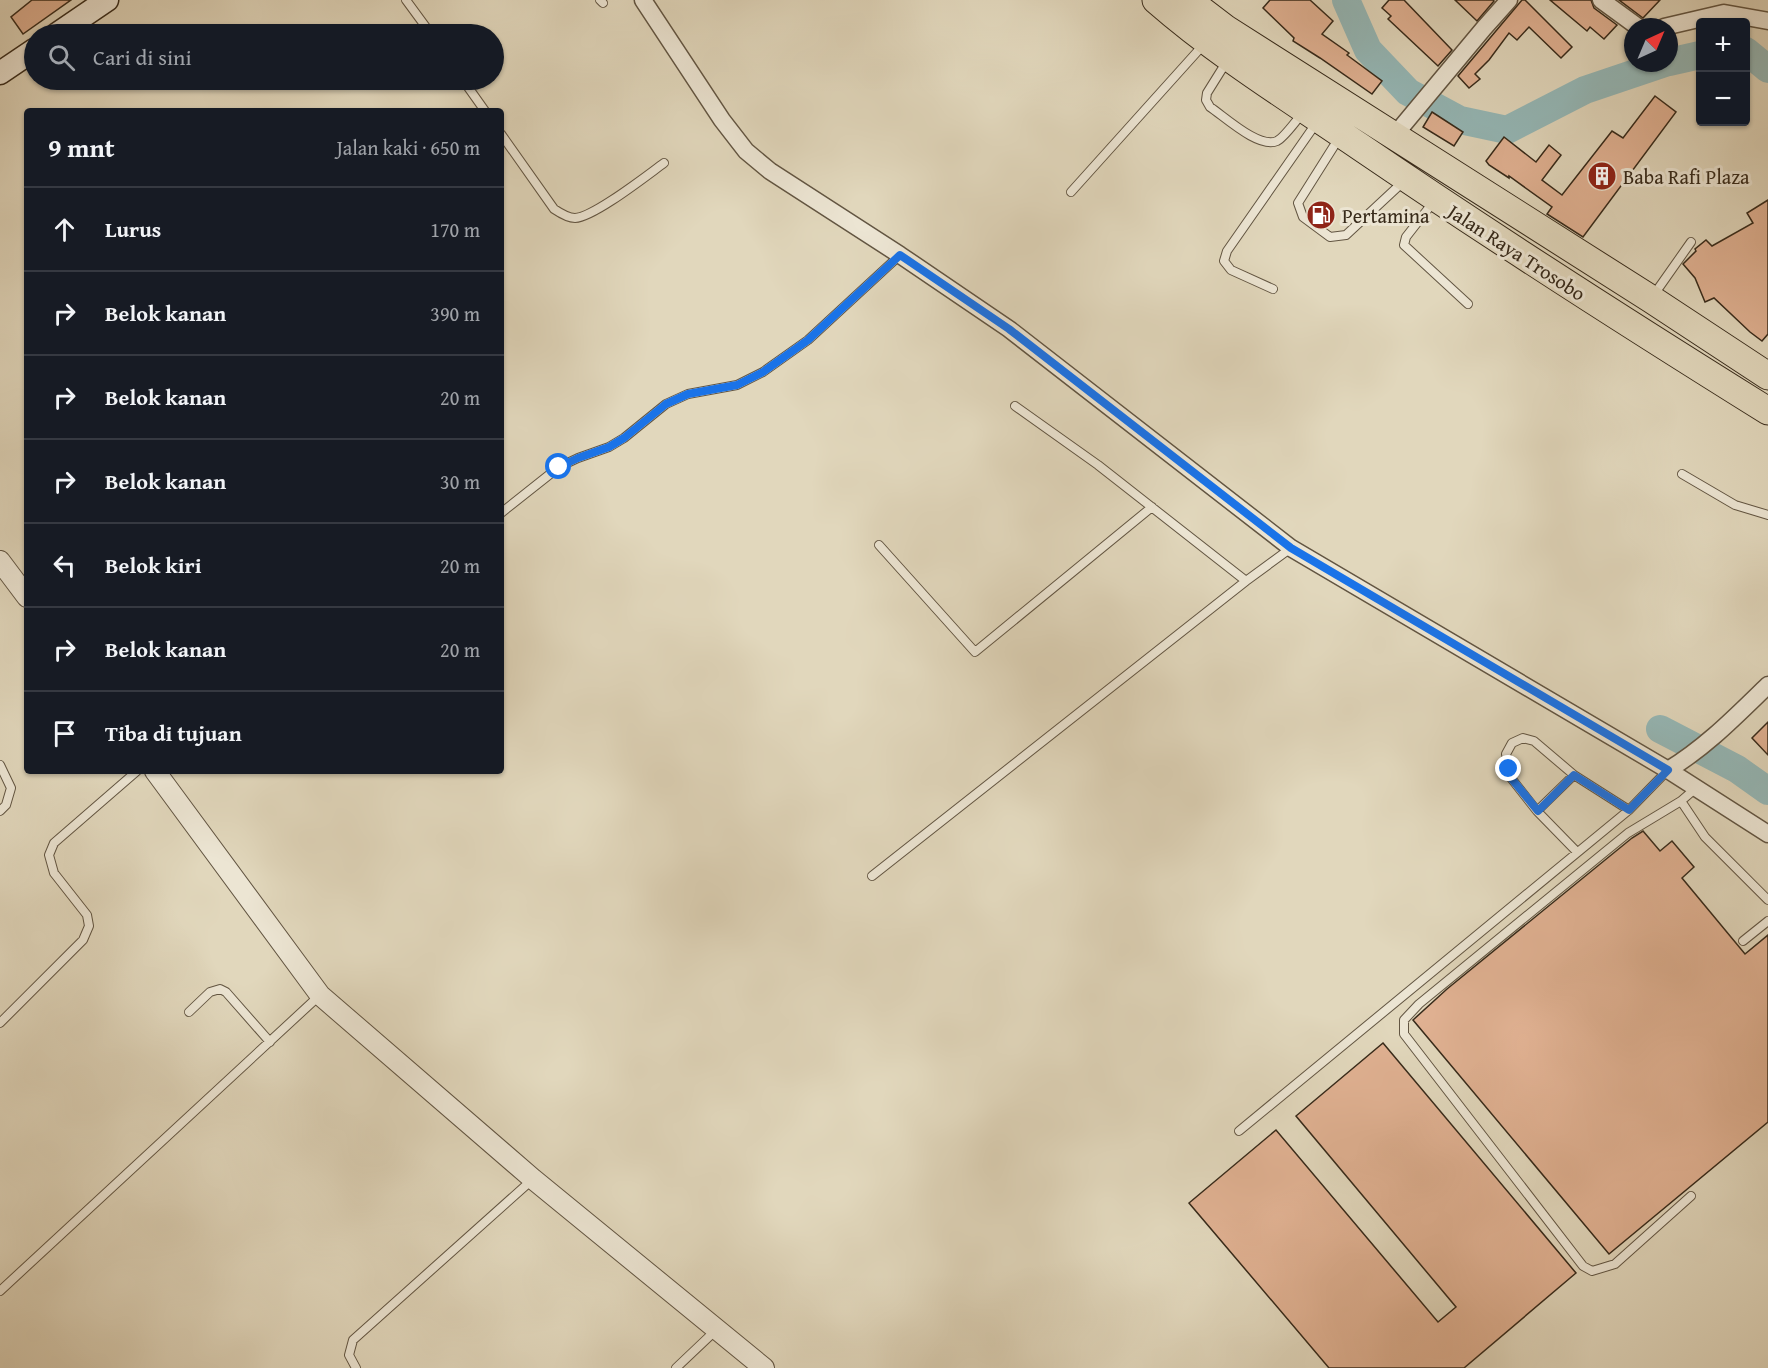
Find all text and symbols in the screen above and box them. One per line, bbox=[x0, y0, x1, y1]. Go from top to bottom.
north arrow bbox=[1624, 18, 1678, 72]
map controls bbox=[1696, 18, 1750, 126]
button: + bbox=[1696, 18, 1750, 72]
search box bbox=[24, 24, 504, 90]
icon: search bbox=[45, 41, 78, 74]
text: Cari di sini bbox=[93, 41, 192, 73]
button: − bbox=[1696, 72, 1750, 126]
text: 9 mnt bbox=[48, 128, 115, 167]
text: Jalan kaki · 650 m bbox=[336, 133, 480, 162]
building icon: Baba Rafi Plaza bbox=[1586, 160, 1618, 192]
place label: Baba Rafi Plaza bbox=[1623, 162, 1750, 191]
street label: Jalan Raya Trosobo bbox=[1440, 195, 1592, 307]
fuel station icon: Pertamina bbox=[1305, 199, 1337, 231]
place label: Pertamina bbox=[1342, 201, 1430, 230]
icon: ahead bbox=[48, 213, 81, 246]
text: Lurus bbox=[105, 213, 161, 245]
text: 170 m bbox=[430, 215, 480, 244]
icon: right bbox=[48, 297, 81, 330]
text: Belok kanan bbox=[105, 297, 226, 329]
text: 390 m bbox=[430, 299, 480, 328]
icon: right bbox=[48, 381, 81, 414]
text: Belok kanan bbox=[105, 381, 226, 413]
text: 20 m bbox=[440, 383, 480, 412]
route start bbox=[545, 453, 571, 479]
icon: right bbox=[48, 465, 81, 498]
text: Belok kanan bbox=[105, 465, 226, 497]
text: 30 m bbox=[440, 467, 480, 496]
icon: left bbox=[48, 549, 81, 582]
text: Belok kiri bbox=[105, 549, 202, 581]
text: 20 m bbox=[440, 551, 480, 580]
icon: right bbox=[48, 633, 81, 666]
text: Belok kanan bbox=[105, 633, 226, 665]
text: 20 m bbox=[440, 635, 480, 664]
icon: arrive bbox=[48, 717, 81, 750]
text: Tiba di tujuan bbox=[105, 717, 242, 749]
route end bbox=[1495, 755, 1521, 781]

